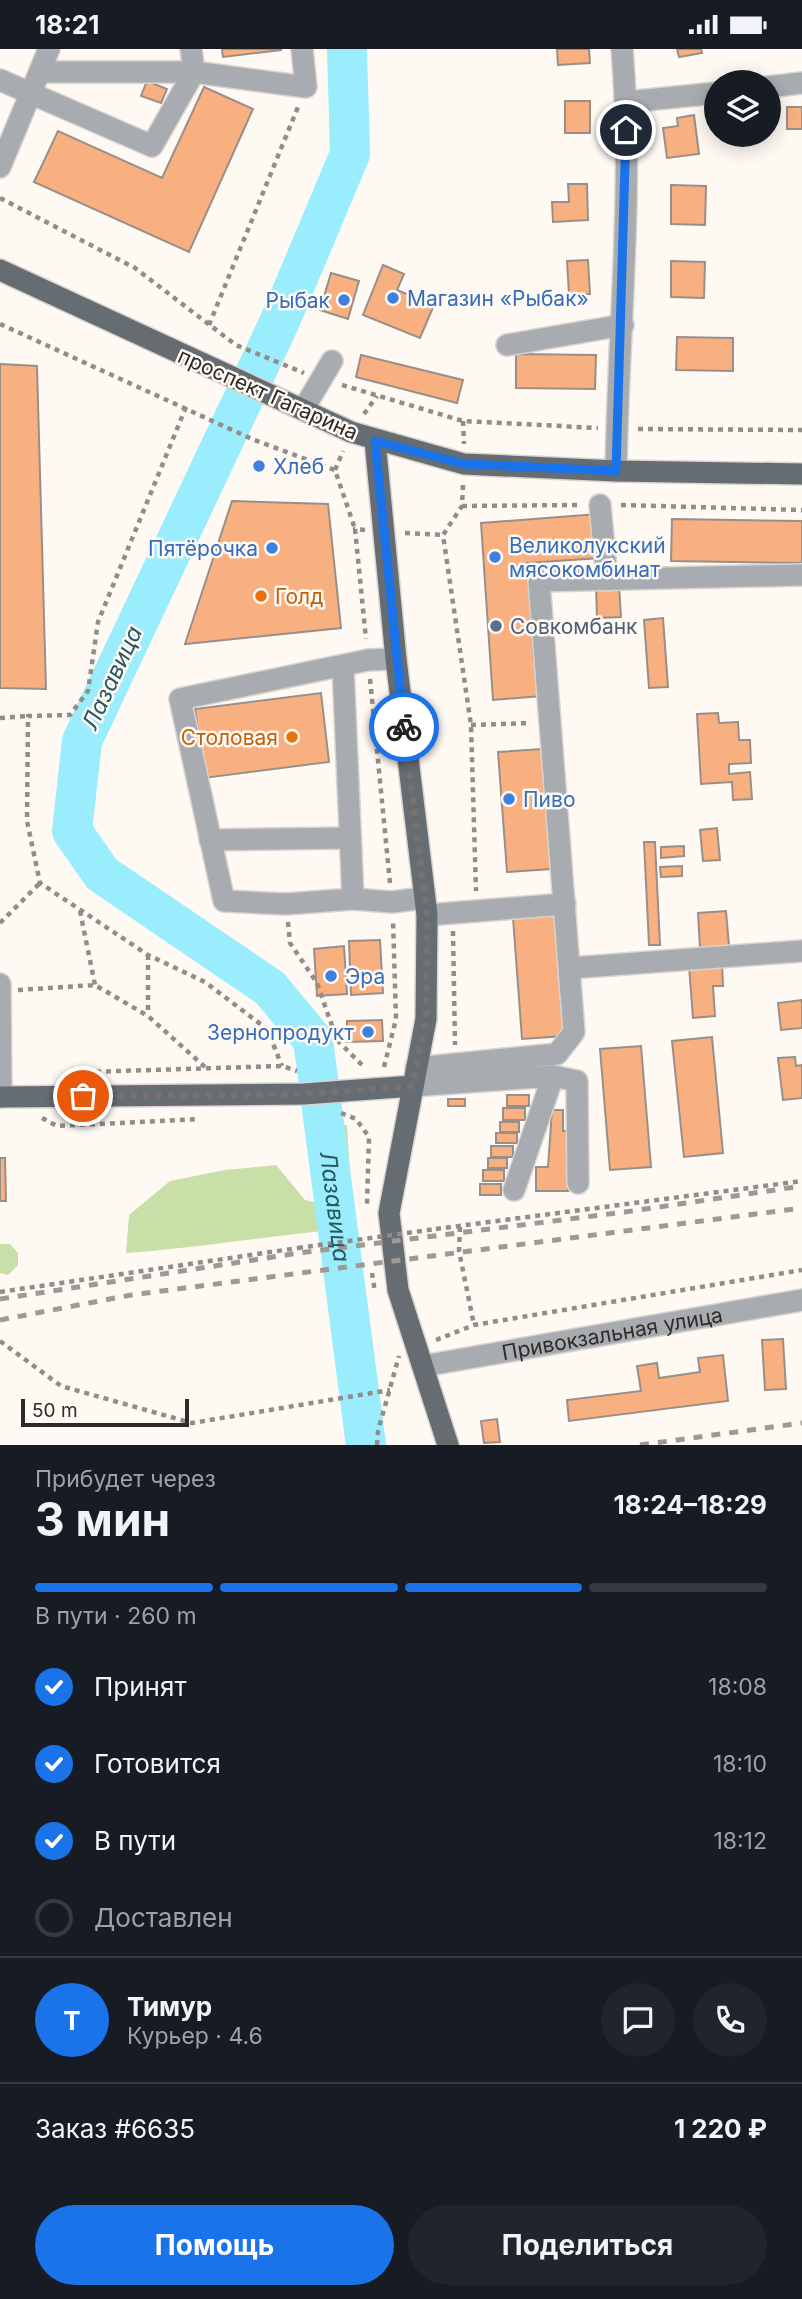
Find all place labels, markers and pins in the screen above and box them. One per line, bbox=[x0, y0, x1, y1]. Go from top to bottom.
pin bbox=[596, 100, 656, 160]
place label: Магазин «Рыбак» bbox=[407, 286, 589, 311]
place label: Рыбак bbox=[266, 288, 331, 313]
marker: Магазин «Рыбак» bbox=[385, 290, 401, 306]
marker: Рыбак bbox=[336, 292, 352, 308]
place label: Хлеб bbox=[273, 454, 324, 479]
marker: Хлеб bbox=[251, 458, 267, 474]
place label: Великолукский мясокомбинат bbox=[509, 533, 666, 582]
place label: Пятёрочка bbox=[148, 536, 258, 561]
marker: Пятёрочка bbox=[264, 540, 280, 556]
marker: Великолукский мясокомбинат bbox=[487, 549, 503, 565]
place label: Голд bbox=[275, 584, 323, 609]
marker: Голд bbox=[253, 588, 269, 604]
place label: Совкомбанк bbox=[510, 614, 638, 639]
marker: Совкомбанк bbox=[488, 618, 504, 634]
place label: Столовая bbox=[181, 725, 278, 750]
marker: Столовая bbox=[284, 729, 300, 745]
place label: Пиво bbox=[523, 787, 575, 812]
marker: Пиво bbox=[501, 791, 517, 807]
place label: Эра bbox=[345, 964, 385, 989]
marker: Эра bbox=[323, 968, 339, 984]
place label: Зернопродукт bbox=[207, 1020, 354, 1045]
marker: Зернопродукт bbox=[360, 1024, 376, 1040]
pin bbox=[53, 1066, 113, 1126]

